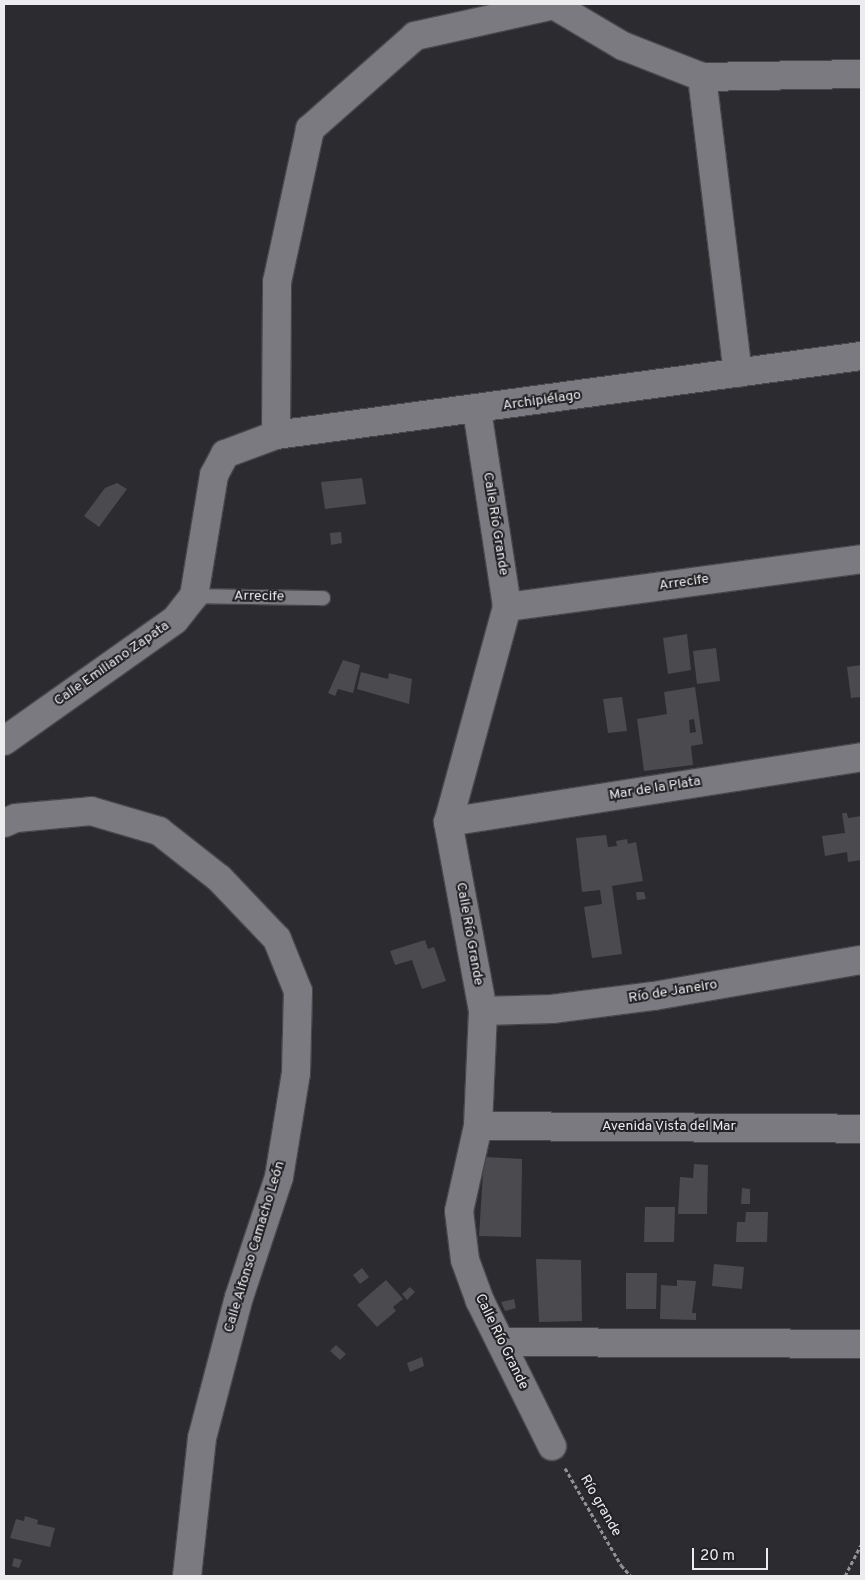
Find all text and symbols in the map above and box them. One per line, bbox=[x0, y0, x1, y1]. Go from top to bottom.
street label: Archipiélago bbox=[502, 387, 582, 415]
street label: Calle Río Grande bbox=[479, 471, 511, 577]
street label: Arrecife bbox=[658, 571, 710, 595]
street label: Arrecife bbox=[234, 588, 284, 606]
street label: Calle Emiliano Zapata bbox=[51, 618, 173, 710]
street label: Mar de la Plata bbox=[608, 773, 702, 805]
street label: Calle Río Grande bbox=[452, 881, 486, 987]
street label: Río de Janeiro bbox=[627, 977, 719, 1007]
street label: Avenida Vista del Mar bbox=[602, 1119, 736, 1135]
street label: Calle Alfonso Camacho León bbox=[221, 1159, 289, 1335]
street label: Calle Río Grande bbox=[471, 1291, 531, 1393]
street label: Río grande bbox=[576, 1472, 624, 1540]
scale bar bbox=[695, 1538, 771, 1570]
text: 20 m bbox=[700, 1547, 735, 1566]

